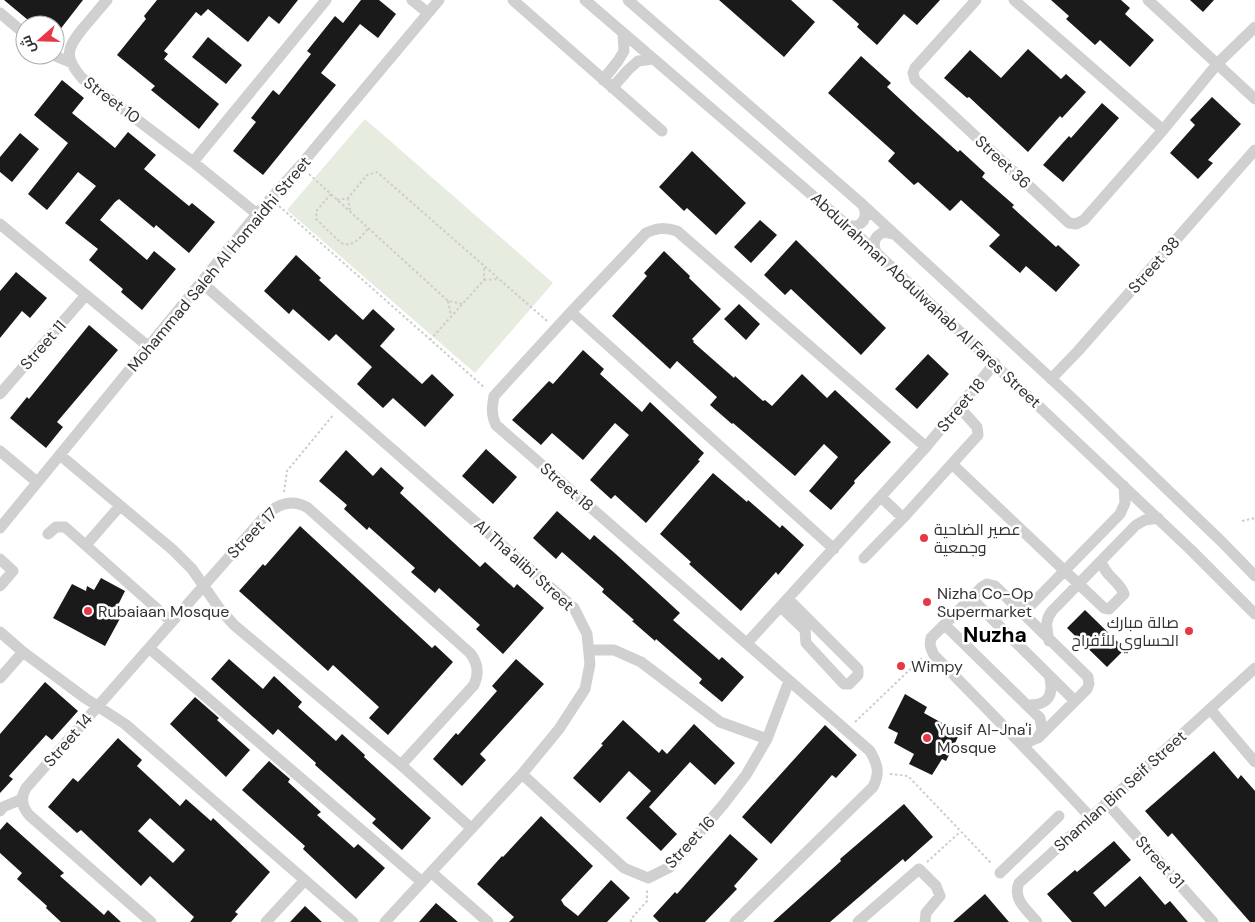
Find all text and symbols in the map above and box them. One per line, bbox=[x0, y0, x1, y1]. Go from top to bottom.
north arrow bbox=[15, 15, 65, 65]
text: ش bbox=[16, 33, 39, 56]
street label: Street 10 bbox=[80, 72, 145, 128]
street label: Street 36 bbox=[971, 131, 1035, 193]
street label: Mohammad Saleh Al Homaidhi Street bbox=[123, 152, 315, 376]
street label: Abdulrahman Abdulwahab Al Fares Street bbox=[806, 188, 1046, 412]
street label: Street 38 bbox=[1124, 232, 1184, 298]
street label: Street 11 bbox=[16, 316, 70, 374]
street label: Street 18 bbox=[932, 374, 990, 436]
street label: Street 18 bbox=[536, 458, 598, 516]
street label: Street 17 bbox=[223, 503, 281, 563]
street label: Al Tha'alibi Street bbox=[470, 515, 578, 615]
place label: عصير الضاحية وجمعية bbox=[934, 519, 1021, 558]
marker: عصير الضاحية وجمعية bbox=[918, 532, 930, 544]
place label: Nizha Co-Op Supermarket bbox=[937, 583, 1033, 622]
marker: Nizha Co-Op Supermarket bbox=[921, 596, 933, 608]
place label: Rubaiaan Mosque bbox=[98, 601, 229, 622]
marker: Rubaiaan Mosque bbox=[82, 605, 94, 617]
place label: صالة مبارك الحساوي للأفراح bbox=[1072, 612, 1179, 654]
district label: Nuzha bbox=[963, 621, 1027, 649]
marker: صالة مبارك الحساوي للأفراح bbox=[1183, 625, 1195, 637]
place label: Wimpy bbox=[911, 656, 963, 677]
marker: Wimpy bbox=[895, 660, 907, 672]
street label: Street 14 bbox=[39, 709, 97, 771]
place label: Yusif Al-Jna'i Mosque bbox=[937, 719, 1032, 758]
street label: Shamlan Bin Seif Street bbox=[1049, 726, 1191, 856]
marker: Yusif Al-Jna'i Mosque bbox=[921, 732, 933, 744]
street label: Street 16 bbox=[660, 811, 720, 873]
street label: Street 31 bbox=[1131, 831, 1189, 893]

